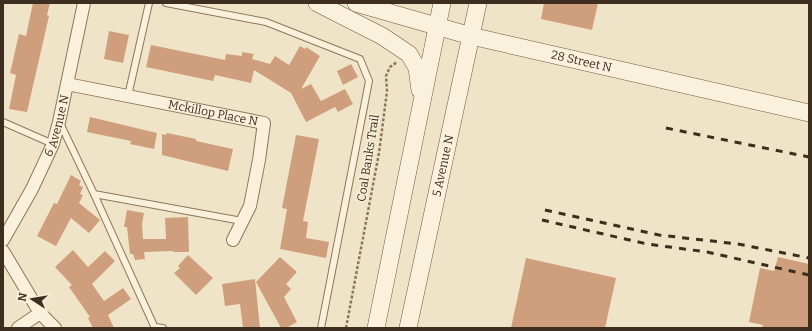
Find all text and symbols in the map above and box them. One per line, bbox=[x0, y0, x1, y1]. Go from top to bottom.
street label: 28 Street N bbox=[550, 47, 614, 75]
street label: 6 Avenue N bbox=[41, 93, 72, 159]
street label: Mckillop Place N bbox=[167, 97, 260, 129]
street label: Coal Banks Trail bbox=[354, 113, 382, 203]
street label: 5 Avenue N bbox=[429, 133, 457, 198]
north arrow bbox=[12, 279, 52, 319]
text: N bbox=[15, 291, 30, 303]

